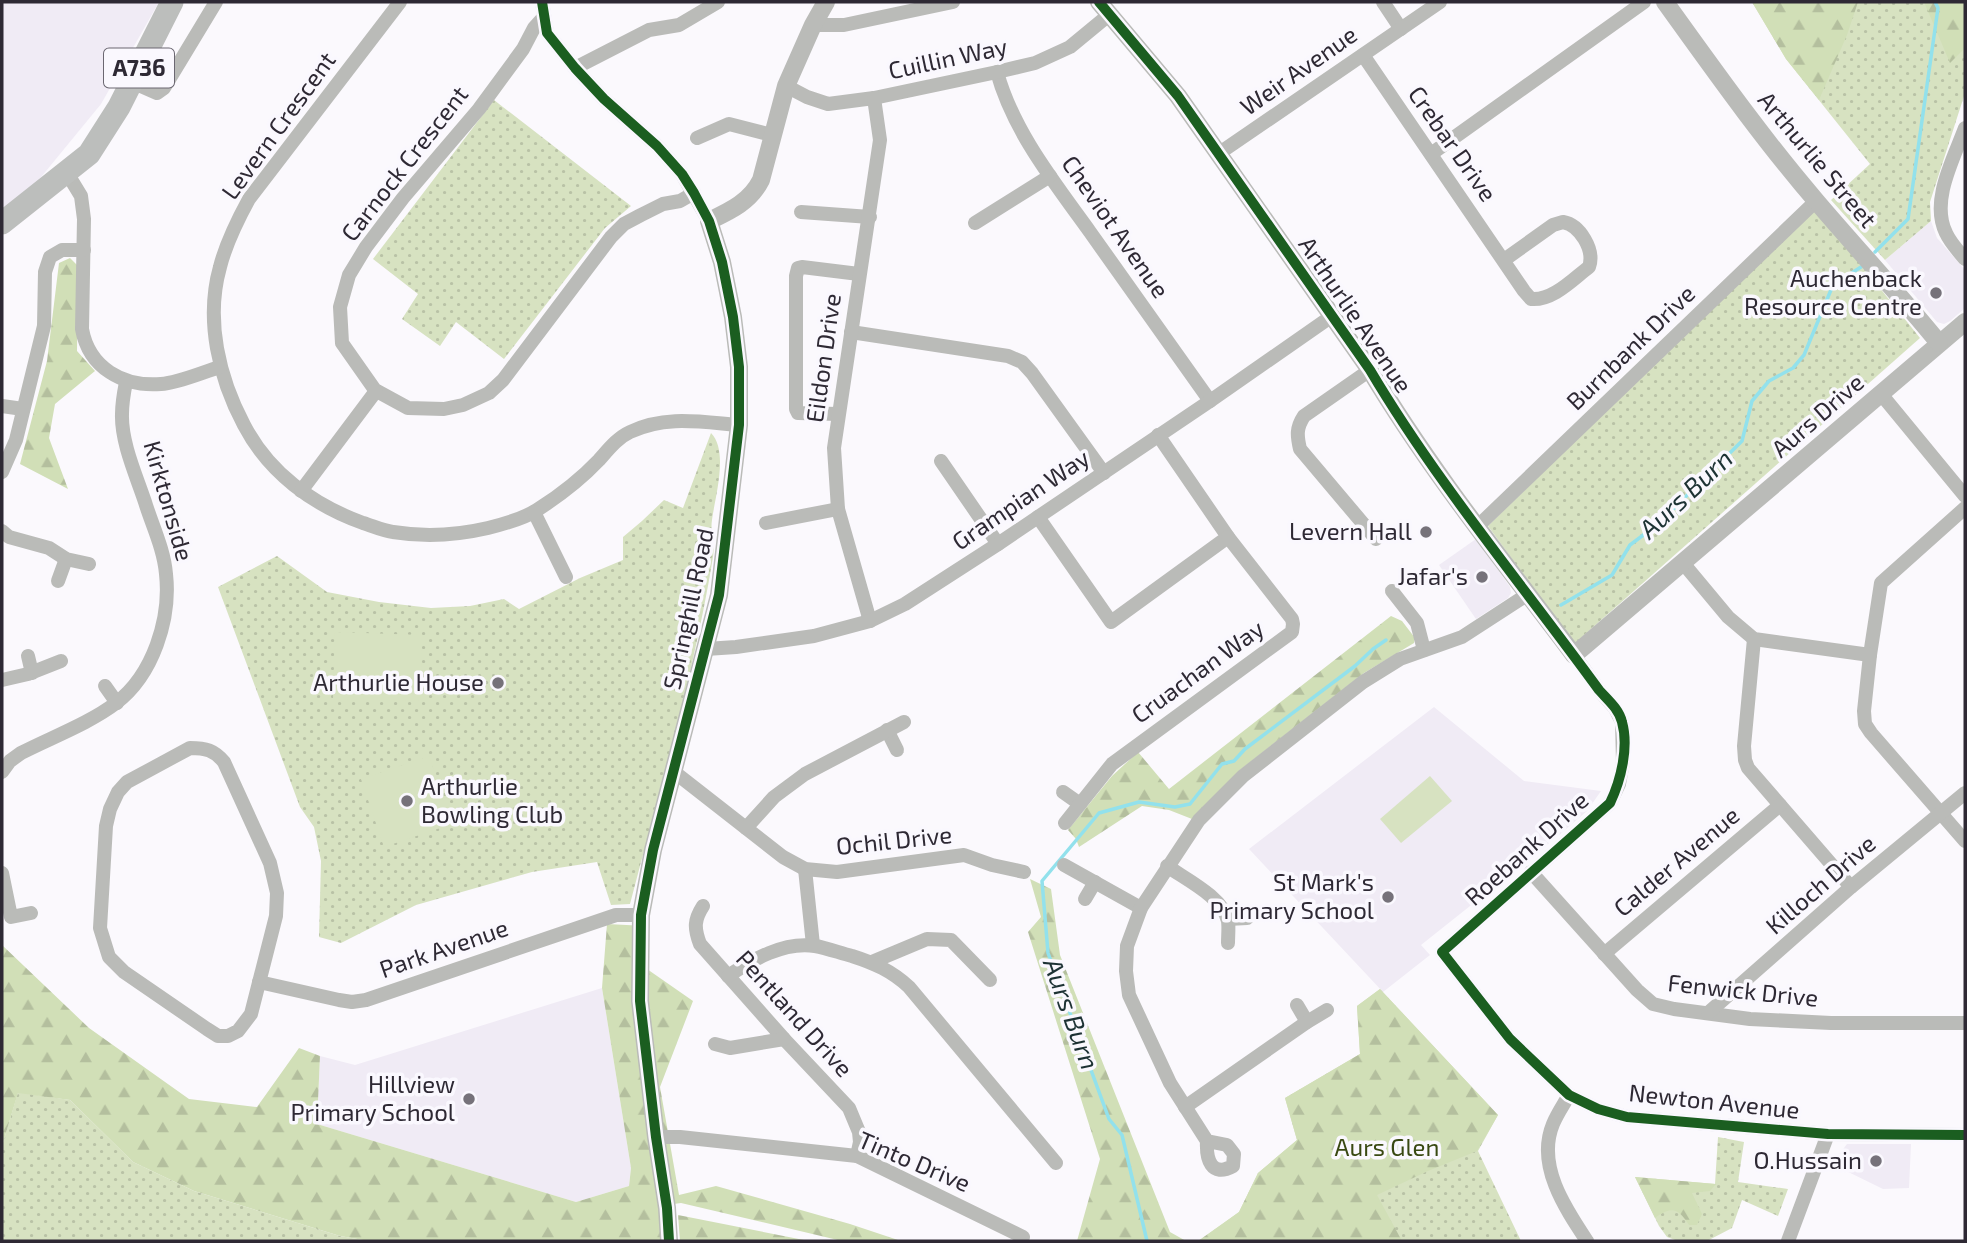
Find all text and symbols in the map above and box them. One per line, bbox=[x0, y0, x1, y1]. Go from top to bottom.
street label: Weir Avenue bbox=[1234, 19, 1362, 121]
street label: Cuillin Way bbox=[886, 31, 1010, 84]
street label: Levern Crescent bbox=[215, 46, 341, 204]
road number: A736 bbox=[104, 48, 174, 88]
street label: Carnock Crescent bbox=[334, 80, 473, 246]
street label: Crebar Drive bbox=[1403, 80, 1504, 206]
street label: Arthurlie Street bbox=[1753, 85, 1884, 233]
street label: Cheviot Avenue bbox=[1056, 149, 1176, 303]
street label: Arthurlie Avenue bbox=[1293, 231, 1419, 398]
place label: Auchenback Resource Centre bbox=[1744, 263, 1922, 320]
street label: Burnbank Drive bbox=[1560, 278, 1700, 415]
marker: Auchenback Resource Centre bbox=[1928, 285, 1944, 301]
street label: Eildon Drive bbox=[799, 291, 846, 424]
street label: Aurs Drive bbox=[1765, 367, 1869, 463]
street label: Kirktonside bbox=[138, 437, 200, 564]
street label: Grampian Way bbox=[946, 442, 1095, 555]
water label: Aurs Burn bbox=[1631, 442, 1738, 545]
place label: Levern Hall bbox=[1289, 516, 1412, 545]
marker: Levern Hall bbox=[1418, 524, 1434, 540]
street label: Springhill Road bbox=[656, 525, 719, 692]
place label: Jafar's bbox=[1398, 561, 1468, 590]
marker: Jafar's bbox=[1474, 569, 1490, 585]
street label: Cruachan Way bbox=[1125, 613, 1269, 728]
place label: Arthurlie House bbox=[313, 667, 484, 696]
marker: Arthurlie House bbox=[490, 675, 506, 691]
place label: Arthurlie Bowling Club bbox=[421, 771, 563, 828]
street label: Roebank Drive bbox=[1458, 785, 1594, 911]
marker: Arthurlie Bowling Club bbox=[399, 793, 415, 809]
street label: Calder Avenue bbox=[1607, 800, 1745, 922]
street label: Ochil Drive bbox=[834, 819, 953, 860]
street label: Killoch Drive bbox=[1759, 828, 1881, 939]
place label: St Mark's Primary School bbox=[1209, 867, 1374, 924]
marker: St Mark's Primary School bbox=[1380, 889, 1396, 905]
street label: Park Avenue bbox=[375, 912, 512, 983]
street label: Pentland Drive bbox=[731, 944, 860, 1082]
water label: Aurs Burn bbox=[1038, 953, 1107, 1073]
street label: Fenwick Drive bbox=[1666, 967, 1820, 1012]
place label: Hillview Primary School bbox=[290, 1069, 455, 1126]
street label: Newton Avenue bbox=[1627, 1077, 1801, 1124]
marker: Hillview Primary School bbox=[461, 1091, 477, 1107]
street label: Tinto Drive bbox=[854, 1124, 975, 1197]
park label: Aurs Glen bbox=[1335, 1132, 1439, 1161]
place label: O.Hussain bbox=[1753, 1145, 1862, 1174]
marker: O.Hussain bbox=[1868, 1153, 1884, 1169]

